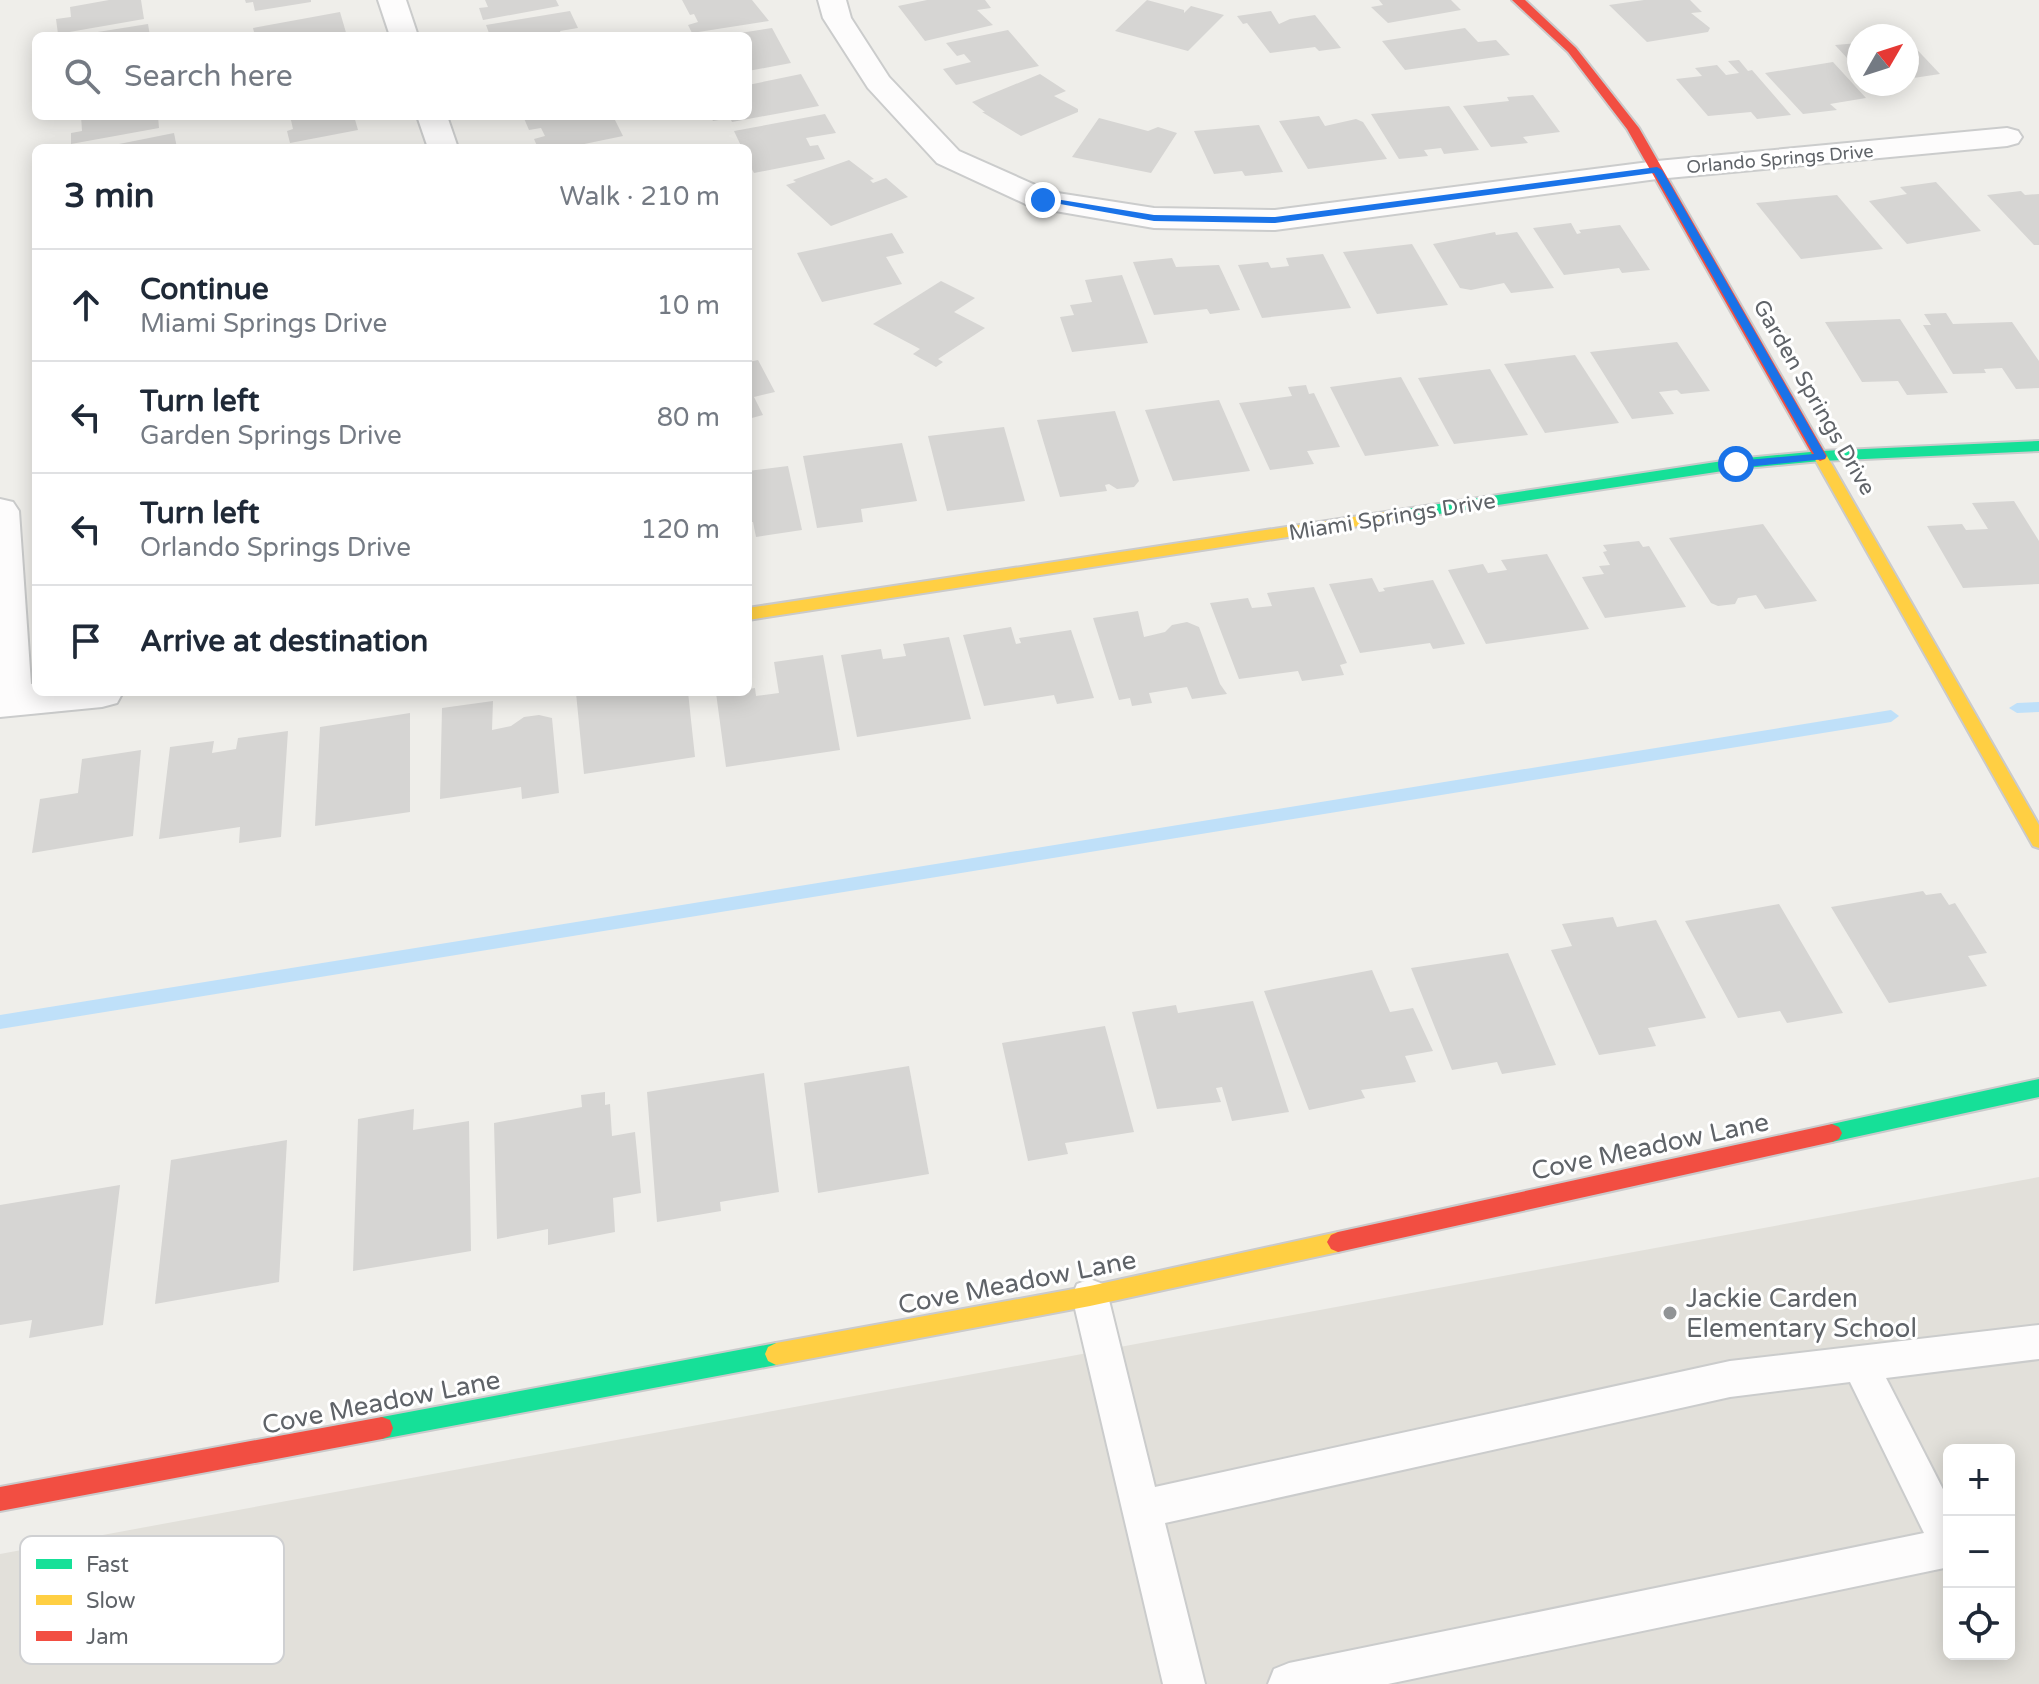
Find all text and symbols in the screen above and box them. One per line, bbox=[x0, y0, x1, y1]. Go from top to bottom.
north arrow bbox=[1847, 24, 1919, 96]
search box bbox=[32, 32, 752, 120]
icon: search bbox=[60, 54, 104, 98]
text: Search here bbox=[124, 58, 293, 95]
street label: Orlando Springs Drive bbox=[1686, 140, 1874, 178]
text: 3 min bbox=[64, 176, 155, 217]
text: Walk · 210 m bbox=[560, 181, 720, 212]
route end bbox=[1025, 182, 1061, 218]
text: Continue bbox=[140, 271, 269, 308]
icon: ahead bbox=[64, 283, 108, 327]
text: 10 m bbox=[657, 290, 720, 321]
street label: Garden Springs Drive bbox=[1748, 295, 1881, 500]
text: Miami Springs Drive bbox=[140, 308, 387, 339]
text: Turn left bbox=[140, 383, 259, 420]
icon: left bbox=[64, 395, 108, 439]
text: 80 m bbox=[657, 402, 720, 433]
text: Garden Springs Drive bbox=[140, 420, 402, 451]
route start bbox=[1718, 446, 1754, 482]
street label: Miami Springs Drive bbox=[1287, 488, 1497, 546]
text: Turn left bbox=[140, 495, 259, 532]
icon: left bbox=[64, 507, 108, 551]
text: 120 m bbox=[640, 514, 720, 545]
text: Orlando Springs Drive bbox=[140, 532, 411, 563]
icon: arrive bbox=[64, 619, 108, 663]
text: Arrive at destination bbox=[140, 623, 428, 660]
street label: Cove Meadow Lane bbox=[1529, 1106, 1772, 1187]
street label: Cove Meadow Lane bbox=[895, 1244, 1139, 1321]
place label: Jackie Carden Elementary School bbox=[1686, 1283, 1917, 1344]
marker: Jackie Carden Elementary School bbox=[1661, 1304, 1679, 1322]
street label: Cove Meadow Lane bbox=[259, 1364, 503, 1441]
map controls bbox=[1943, 1444, 2015, 1660]
button: + bbox=[1943, 1444, 2015, 1516]
button: − bbox=[1943, 1516, 2015, 1588]
legend bbox=[20, 1536, 284, 1664]
text: Fast bbox=[86, 1552, 129, 1578]
text: Slow bbox=[86, 1588, 136, 1614]
button: locate bbox=[1943, 1588, 2015, 1660]
text: Jam bbox=[86, 1624, 129, 1650]

